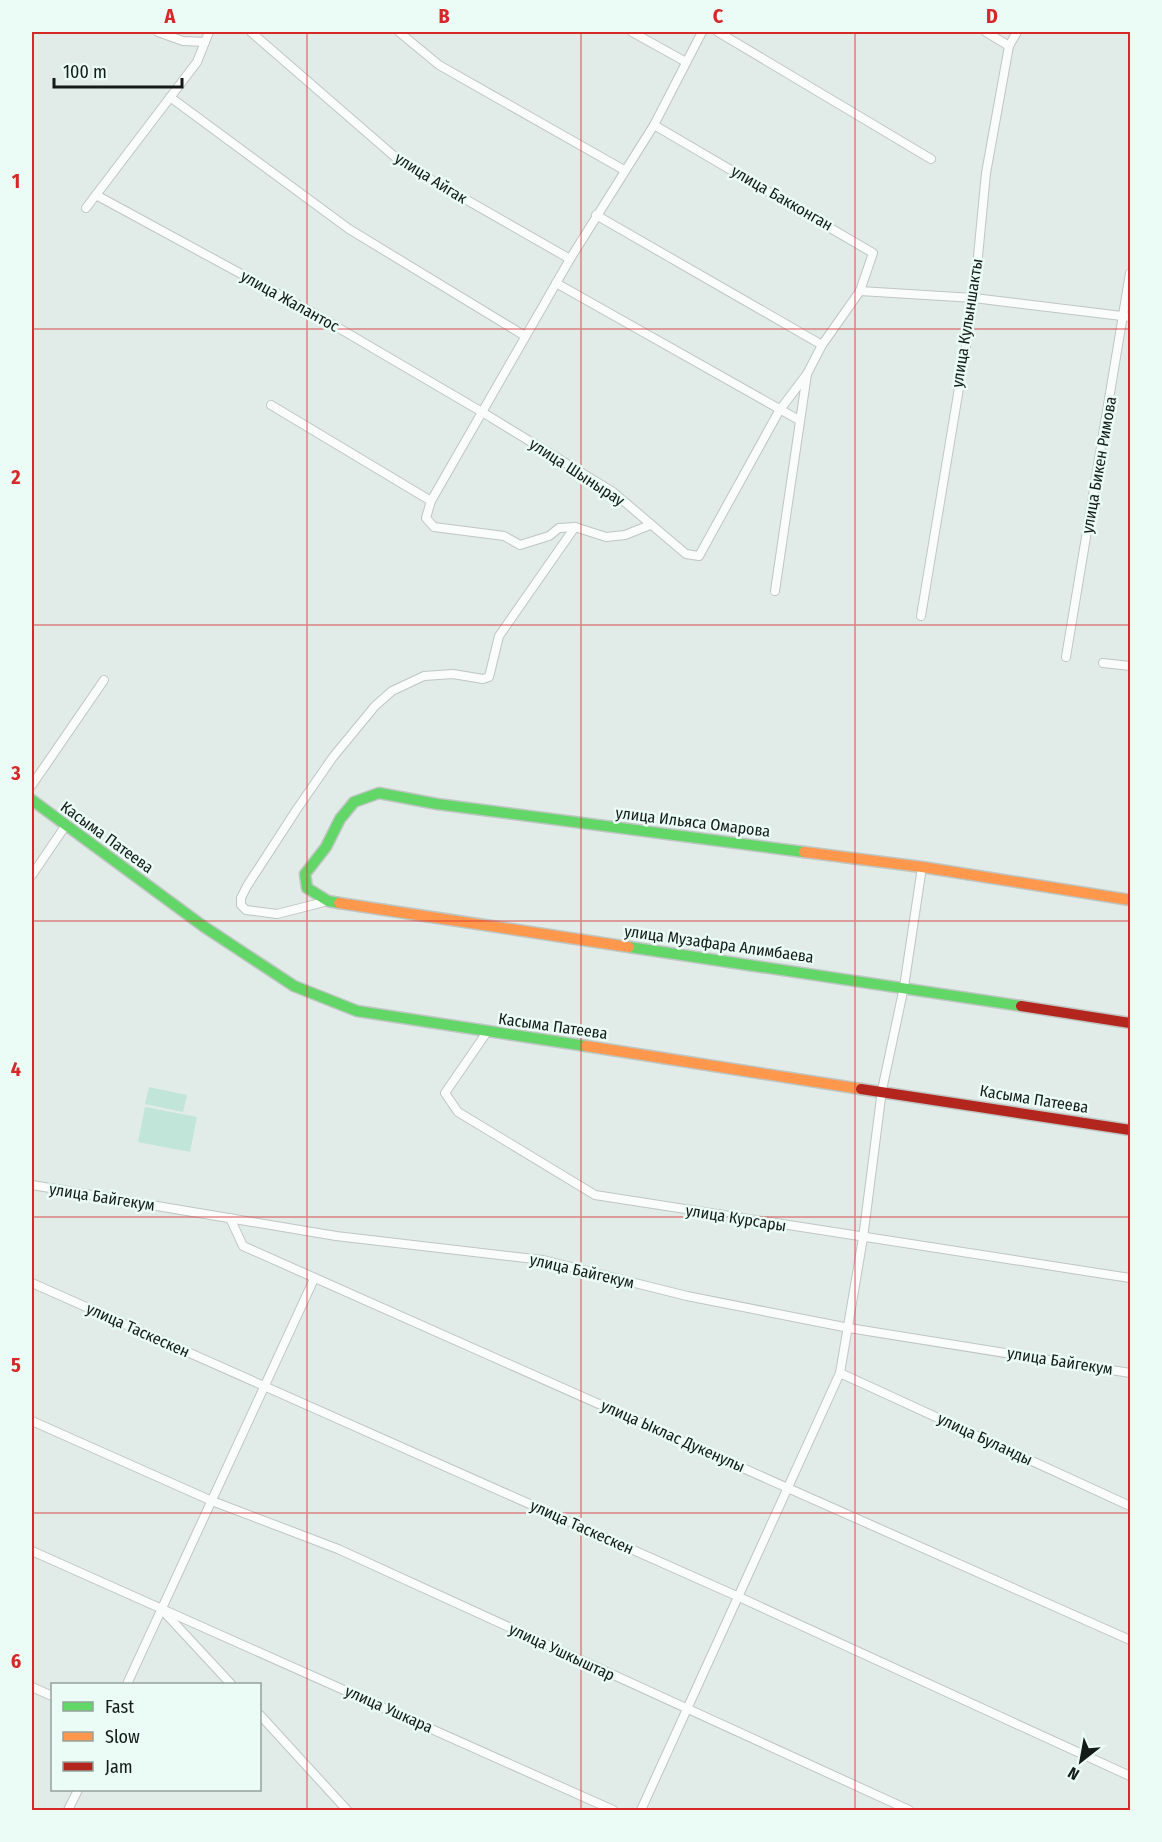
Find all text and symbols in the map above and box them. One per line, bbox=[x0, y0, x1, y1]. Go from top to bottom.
text: A bbox=[164, 4, 177, 28]
text: B bbox=[438, 4, 450, 28]
text: C bbox=[713, 4, 724, 28]
text: D bbox=[986, 4, 998, 28]
scale bar bbox=[54, 51, 182, 89]
text: 100 m bbox=[63, 61, 107, 83]
street label: улица Айгак bbox=[391, 148, 471, 208]
street label: улица Бакконган bbox=[728, 161, 836, 235]
text: 1 bbox=[12, 169, 20, 193]
street label: улица Кулыншакты bbox=[947, 257, 987, 389]
street label: улица Жалантос bbox=[238, 266, 343, 336]
street label: улица Бикен Римова bbox=[1078, 395, 1120, 535]
street label: улица Шынырау bbox=[526, 434, 629, 510]
text: 2 bbox=[10, 465, 21, 489]
text: 3 bbox=[10, 761, 21, 785]
street label: Касыма Патеева bbox=[57, 797, 157, 877]
street label: улица Ильяса Омарова bbox=[615, 803, 772, 841]
street label: улица Музафара Алимбаева bbox=[623, 921, 815, 967]
street label: Касыма Патеева bbox=[497, 1009, 609, 1043]
text: 4 bbox=[11, 1057, 21, 1081]
street label: Касыма Патеева bbox=[978, 1081, 1090, 1117]
street label: улица Байгекум bbox=[48, 1179, 156, 1215]
street label: улица Курсары bbox=[684, 1201, 788, 1235]
street label: улица Байгекум bbox=[528, 1250, 636, 1292]
street label: улица Таскескен bbox=[83, 1299, 193, 1361]
street label: улица Байгекум bbox=[1006, 1343, 1114, 1379]
text: 5 bbox=[11, 1353, 21, 1377]
street label: улица Ыклас Дукенулы bbox=[598, 1396, 748, 1476]
street label: улица Буланды bbox=[935, 1409, 1035, 1469]
street label: улица Таскескен bbox=[527, 1496, 637, 1558]
street label: улица Ушкыштар bbox=[506, 1619, 618, 1685]
text: 6 bbox=[11, 1649, 21, 1673]
street label: улица Ушкара bbox=[342, 1681, 436, 1737]
legend bbox=[51, 1683, 261, 1791]
text: Fast bbox=[105, 1696, 134, 1718]
text: Slow bbox=[105, 1726, 140, 1748]
north arrow bbox=[1051, 1731, 1111, 1791]
text: Jam bbox=[105, 1756, 133, 1778]
text: N bbox=[1065, 1763, 1083, 1784]

